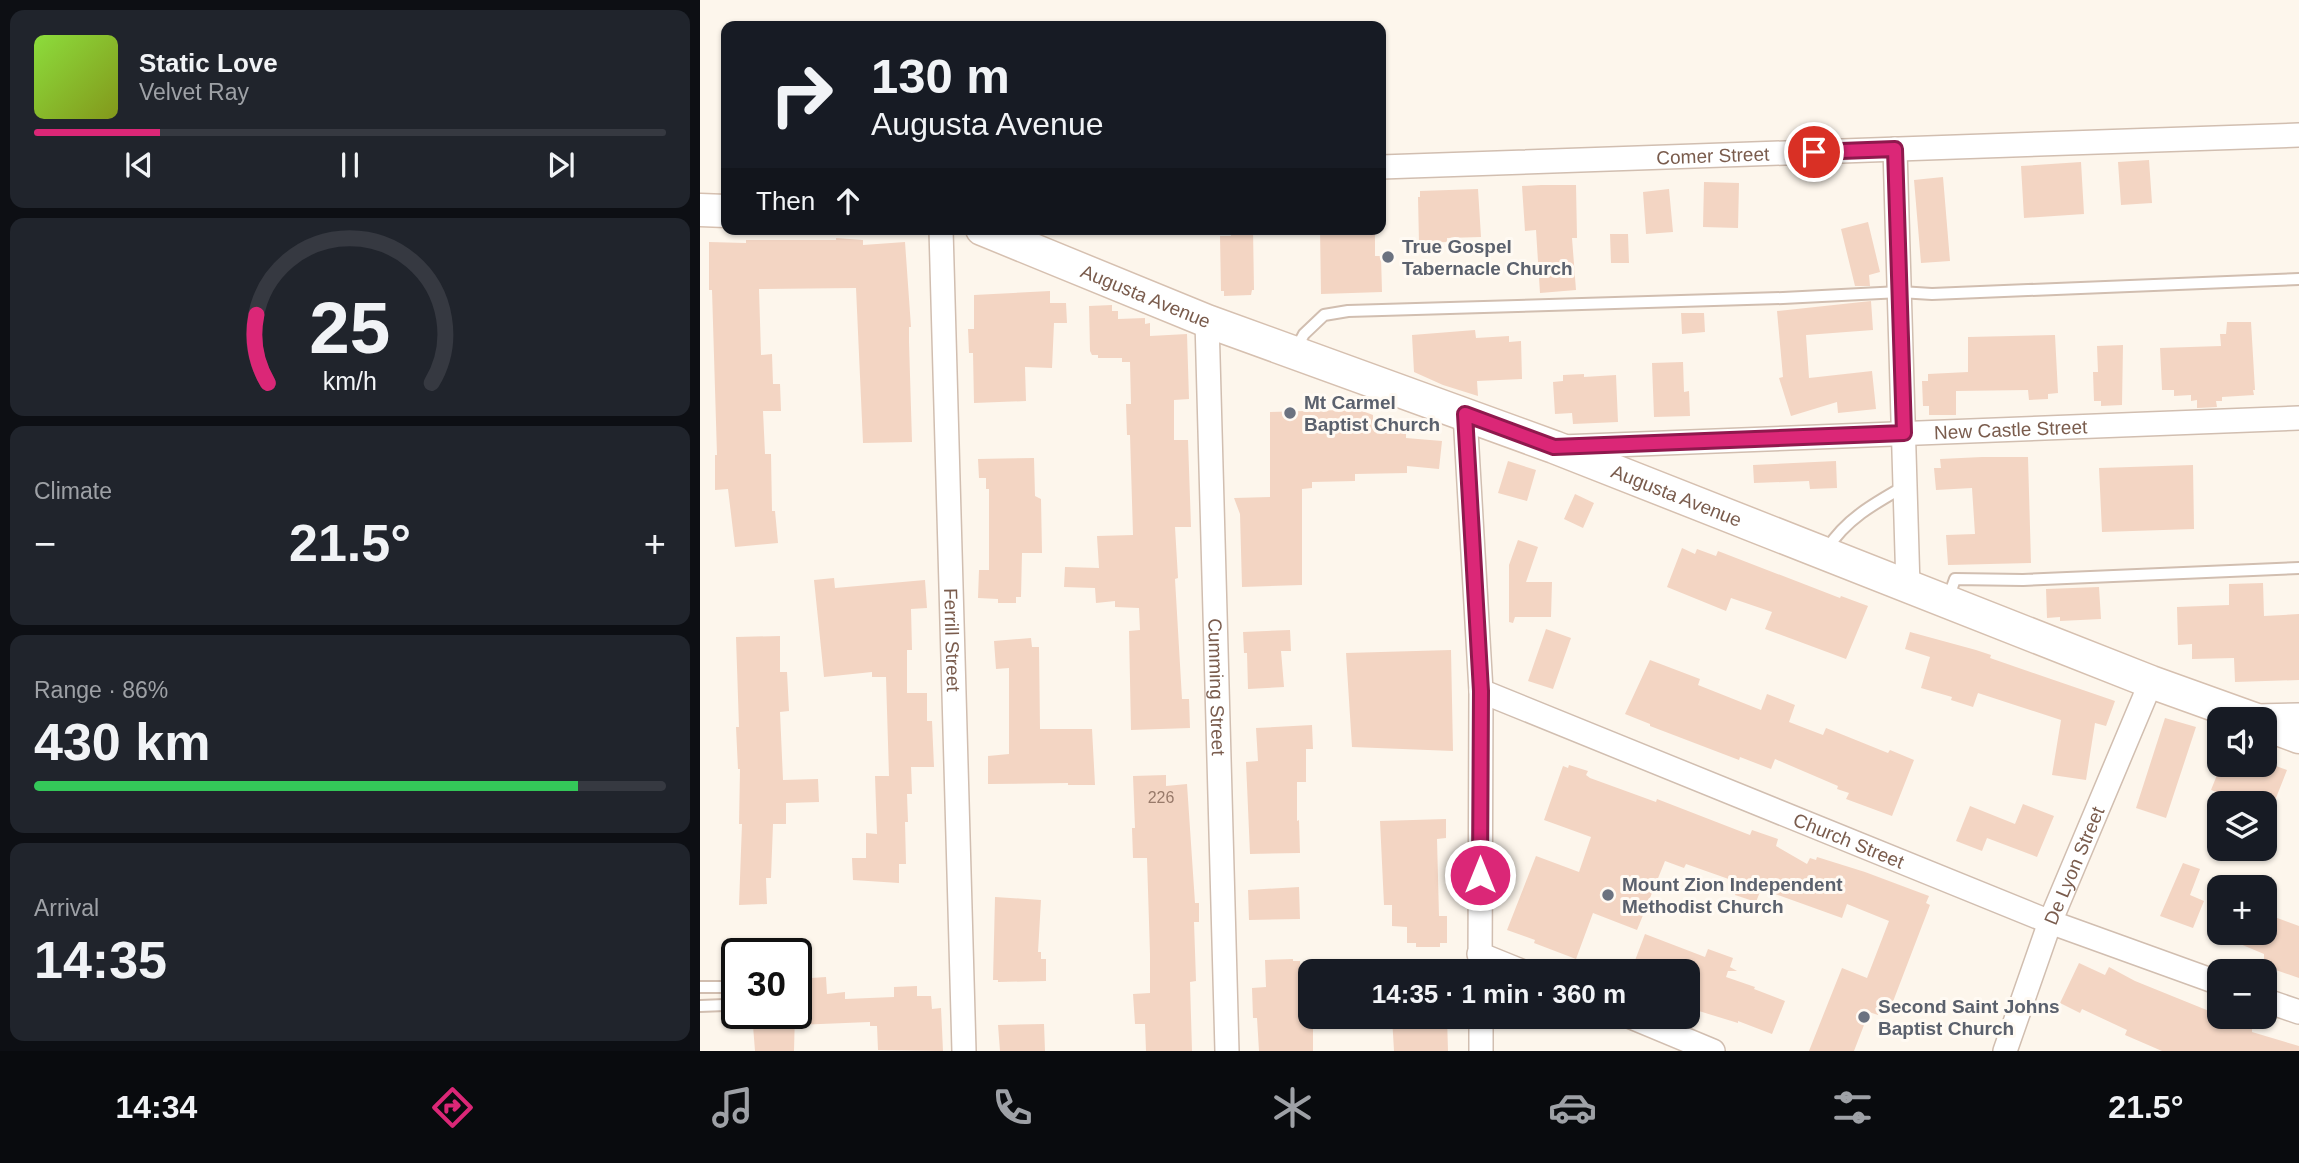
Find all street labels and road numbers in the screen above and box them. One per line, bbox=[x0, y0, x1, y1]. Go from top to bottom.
street label: Comer Street bbox=[1656, 143, 1770, 168]
street label: Augusta Avenue bbox=[1078, 261, 1214, 332]
street label: New Castle Street bbox=[1934, 416, 2088, 443]
street label: Augusta Avenue bbox=[1608, 461, 1745, 531]
street label: Ferrill Street bbox=[940, 588, 964, 693]
street label: Cumming Street bbox=[1204, 618, 1229, 757]
street label: De Lyon Street bbox=[2040, 803, 2109, 928]
street label: Church Street bbox=[1790, 809, 1908, 873]

